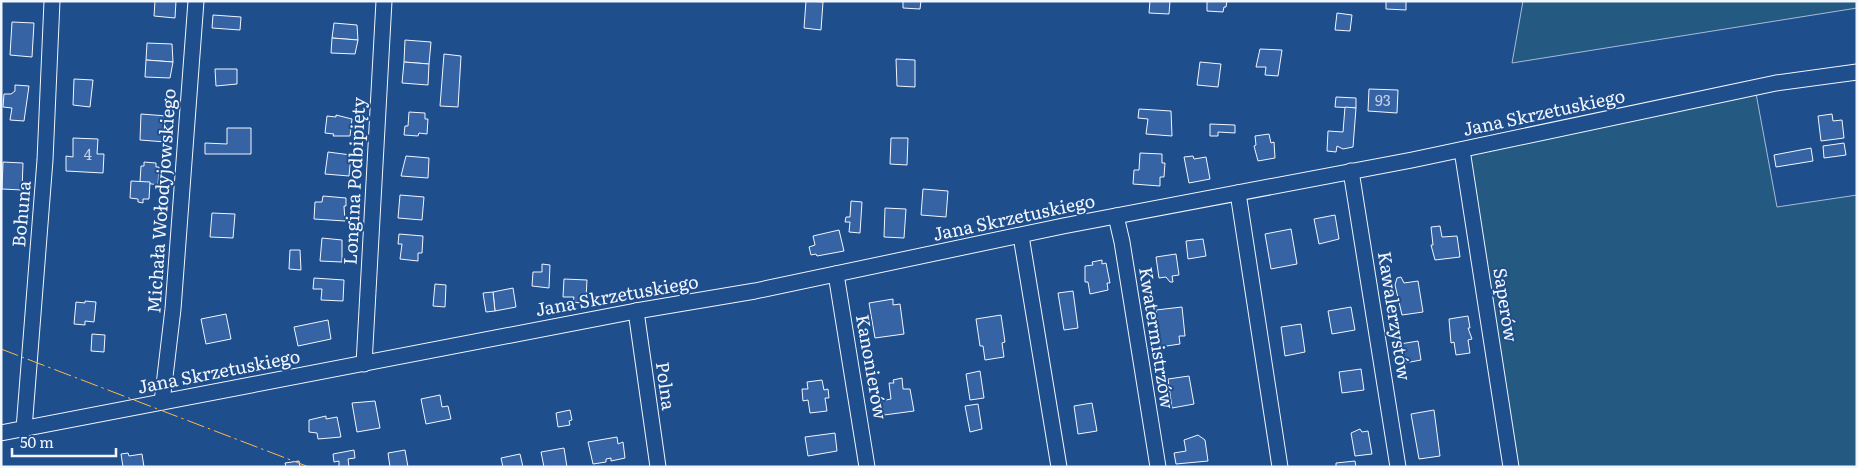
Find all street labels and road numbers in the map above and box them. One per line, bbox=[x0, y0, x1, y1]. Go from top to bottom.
street label: Jana Skrzetuskiego bbox=[1460, 81, 1627, 142]
street label: Michała Wołodyjowskiego bbox=[139, 88, 182, 314]
street label: Longina Podbipięty bbox=[336, 96, 371, 266]
street label: Bohuna bbox=[4, 179, 37, 248]
street label: Jana Skrzetuskiego bbox=[930, 186, 1097, 247]
street label: Kawalerzystów bbox=[1372, 249, 1419, 383]
street label: Kwatermistrzów bbox=[1133, 265, 1182, 411]
street label: Saperów bbox=[1487, 266, 1526, 344]
street label: Jana Skrzetuskiego bbox=[533, 267, 700, 322]
street label: Kanonierów bbox=[850, 312, 895, 422]
street label: Jana Skrzetuskiego bbox=[135, 342, 302, 400]
street label: Polna bbox=[650, 360, 683, 412]

